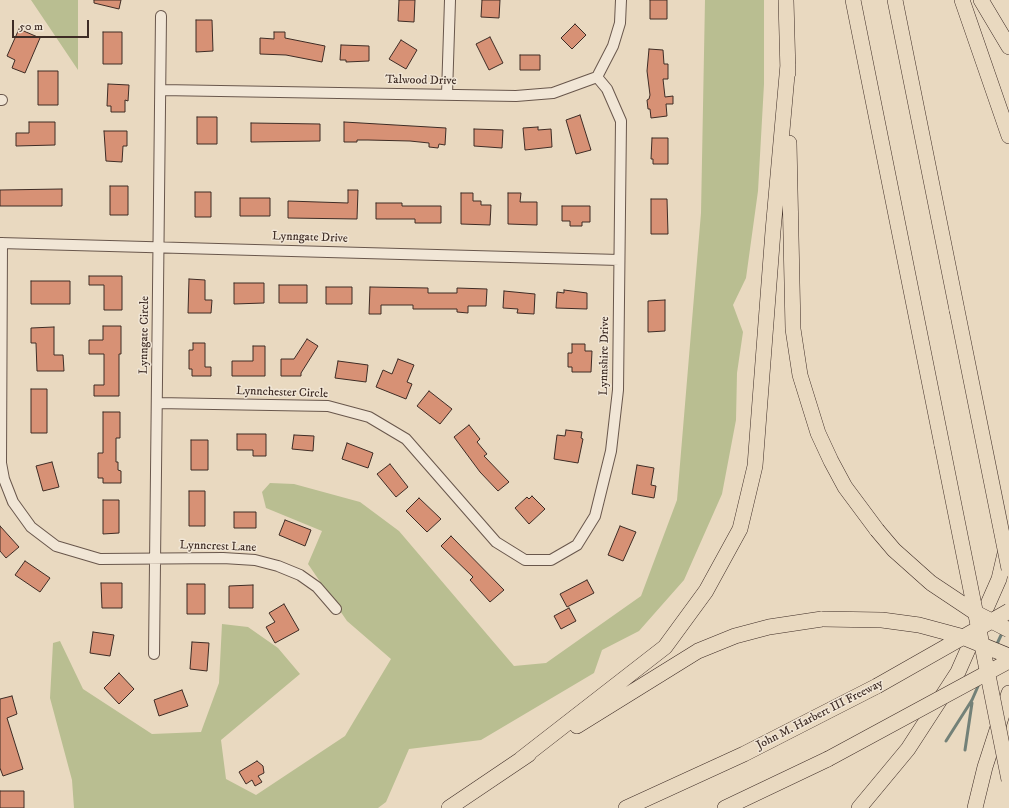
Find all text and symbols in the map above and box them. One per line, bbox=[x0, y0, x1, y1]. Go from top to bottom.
scale bar bbox=[14, 12, 91, 38]
text: 50 m bbox=[19, 19, 43, 34]
street label: Talwood Drive bbox=[385, 73, 457, 89]
street label: Lynngate Drive bbox=[272, 229, 348, 247]
street label: Lynngate Circle bbox=[137, 296, 153, 374]
street label: Lynnshire Drive bbox=[597, 316, 613, 396]
street label: Lynnchester Circle bbox=[236, 384, 328, 402]
street label: Lynncrest Lane bbox=[179, 538, 257, 556]
street label: John M. Harbert III Freeway bbox=[754, 677, 886, 753]

